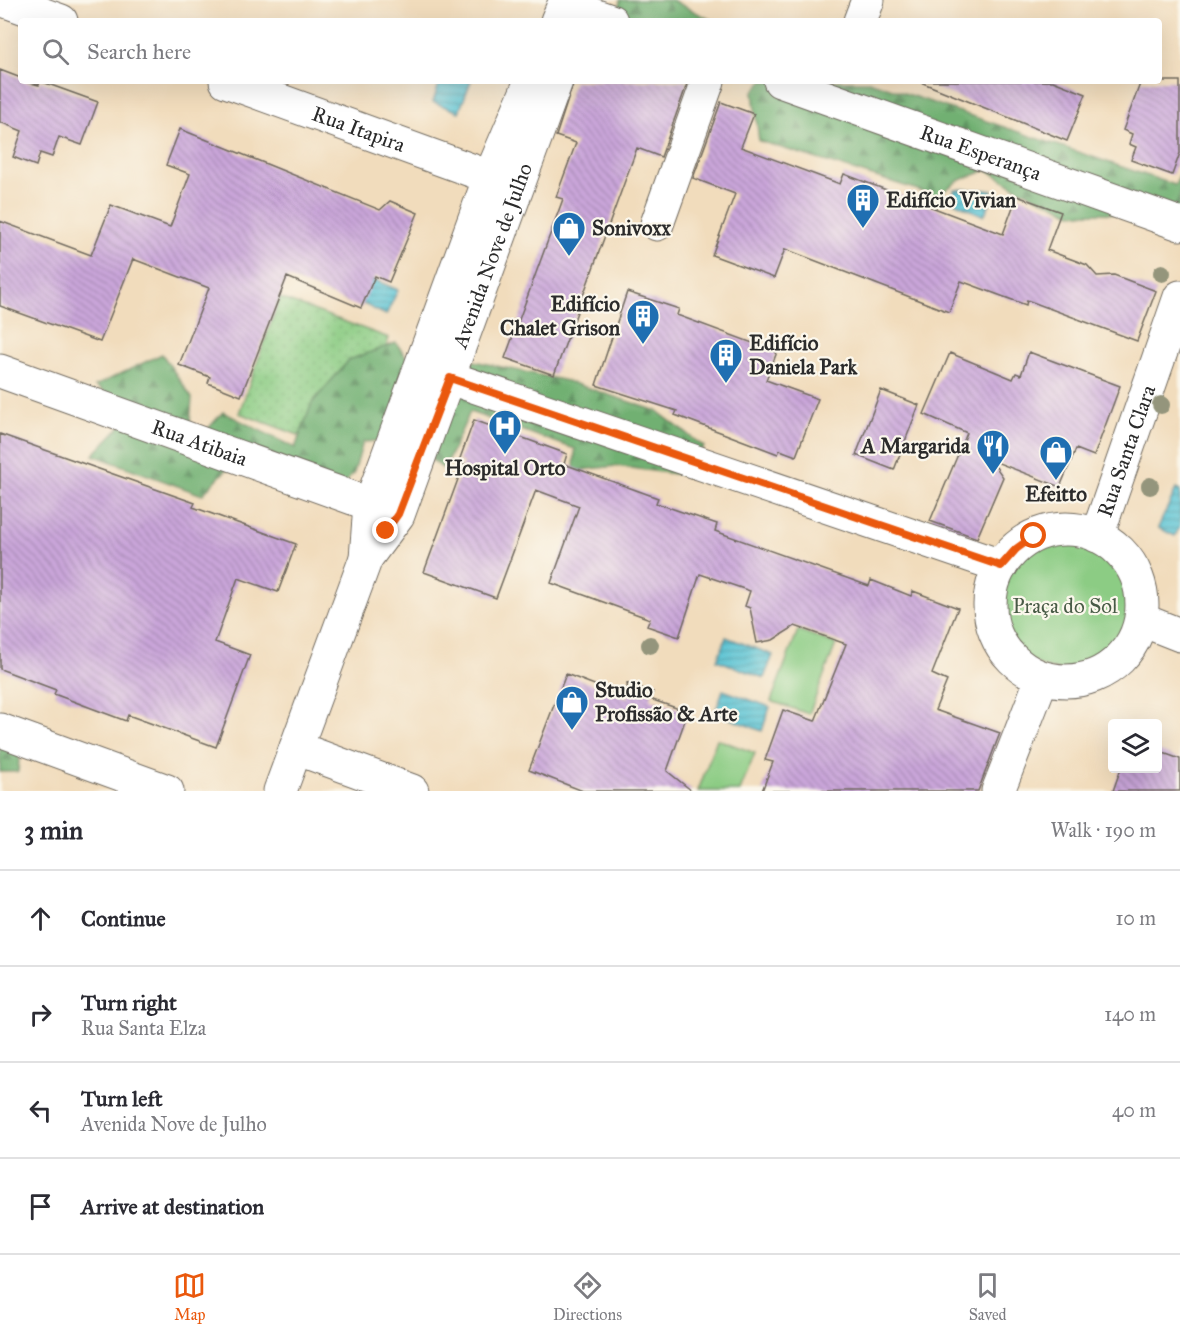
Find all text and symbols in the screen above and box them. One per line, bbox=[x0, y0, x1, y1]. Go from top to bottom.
search box bbox=[18, 18, 1162, 84]
icon: search bbox=[39, 35, 72, 68]
text: Search here bbox=[87, 38, 191, 65]
street label: Rua Itapira bbox=[308, 100, 409, 158]
street label: Rua Esperança bbox=[916, 119, 1045, 186]
street label: Avenida Nove de Julho bbox=[446, 159, 538, 353]
building icon: Edifício Vivian bbox=[845, 182, 881, 229]
place label: Edifício Vivian bbox=[886, 187, 1017, 213]
shop icon: Sonivoxx bbox=[551, 210, 587, 257]
place label: Sonivoxx bbox=[592, 215, 672, 241]
place label: Edifício Chalet Grison bbox=[500, 291, 621, 341]
building icon: Edifício Chalet Grison bbox=[625, 298, 661, 345]
place label: Edifício Daniela Park bbox=[749, 330, 859, 380]
building icon: Edifício Daniela Park bbox=[708, 337, 744, 384]
street label: Rua Santa Clara bbox=[1092, 381, 1161, 520]
hospital icon: Hospital Orto bbox=[487, 408, 523, 455]
street label: Rua Atibaia bbox=[148, 414, 251, 472]
restaurant icon: A Margarida bbox=[975, 428, 1011, 475]
place label: A Margarida bbox=[859, 433, 971, 459]
shop icon: Efeitto bbox=[1038, 434, 1074, 481]
place label: Hospital Orto bbox=[444, 455, 566, 481]
place label: Efeitto bbox=[1025, 481, 1087, 507]
route end bbox=[372, 517, 398, 543]
route start bbox=[1020, 522, 1046, 548]
park label: Praça do Sol bbox=[1012, 593, 1118, 619]
place label: Studio Profissão & Arte bbox=[595, 677, 738, 727]
shop icon: Studio Profissão & Arte bbox=[554, 684, 590, 731]
map controls bbox=[1108, 719, 1162, 773]
button: layers bbox=[1108, 719, 1162, 773]
text: 3 min bbox=[24, 814, 83, 846]
text: Walk · 190 m bbox=[1051, 818, 1156, 842]
icon: ahead bbox=[24, 902, 57, 935]
text: Continue bbox=[81, 905, 166, 932]
text: 10 m bbox=[1115, 906, 1156, 930]
text: Turn right bbox=[81, 989, 177, 1016]
icon: right bbox=[24, 998, 57, 1031]
text: 140 m bbox=[1104, 1002, 1156, 1026]
text: Rua Santa Elza bbox=[81, 1016, 206, 1040]
text: Turn left bbox=[81, 1085, 163, 1112]
icon: left bbox=[24, 1094, 57, 1127]
text: 40 m bbox=[1112, 1098, 1156, 1122]
text: Avenida Nove de Julho bbox=[81, 1112, 267, 1136]
icon: arrive bbox=[24, 1190, 57, 1223]
text: Arrive at destination bbox=[81, 1193, 264, 1220]
tab: Map bbox=[173, 1269, 206, 1324]
tab: Directions bbox=[553, 1269, 622, 1324]
tab: Saved bbox=[969, 1269, 1007, 1324]

